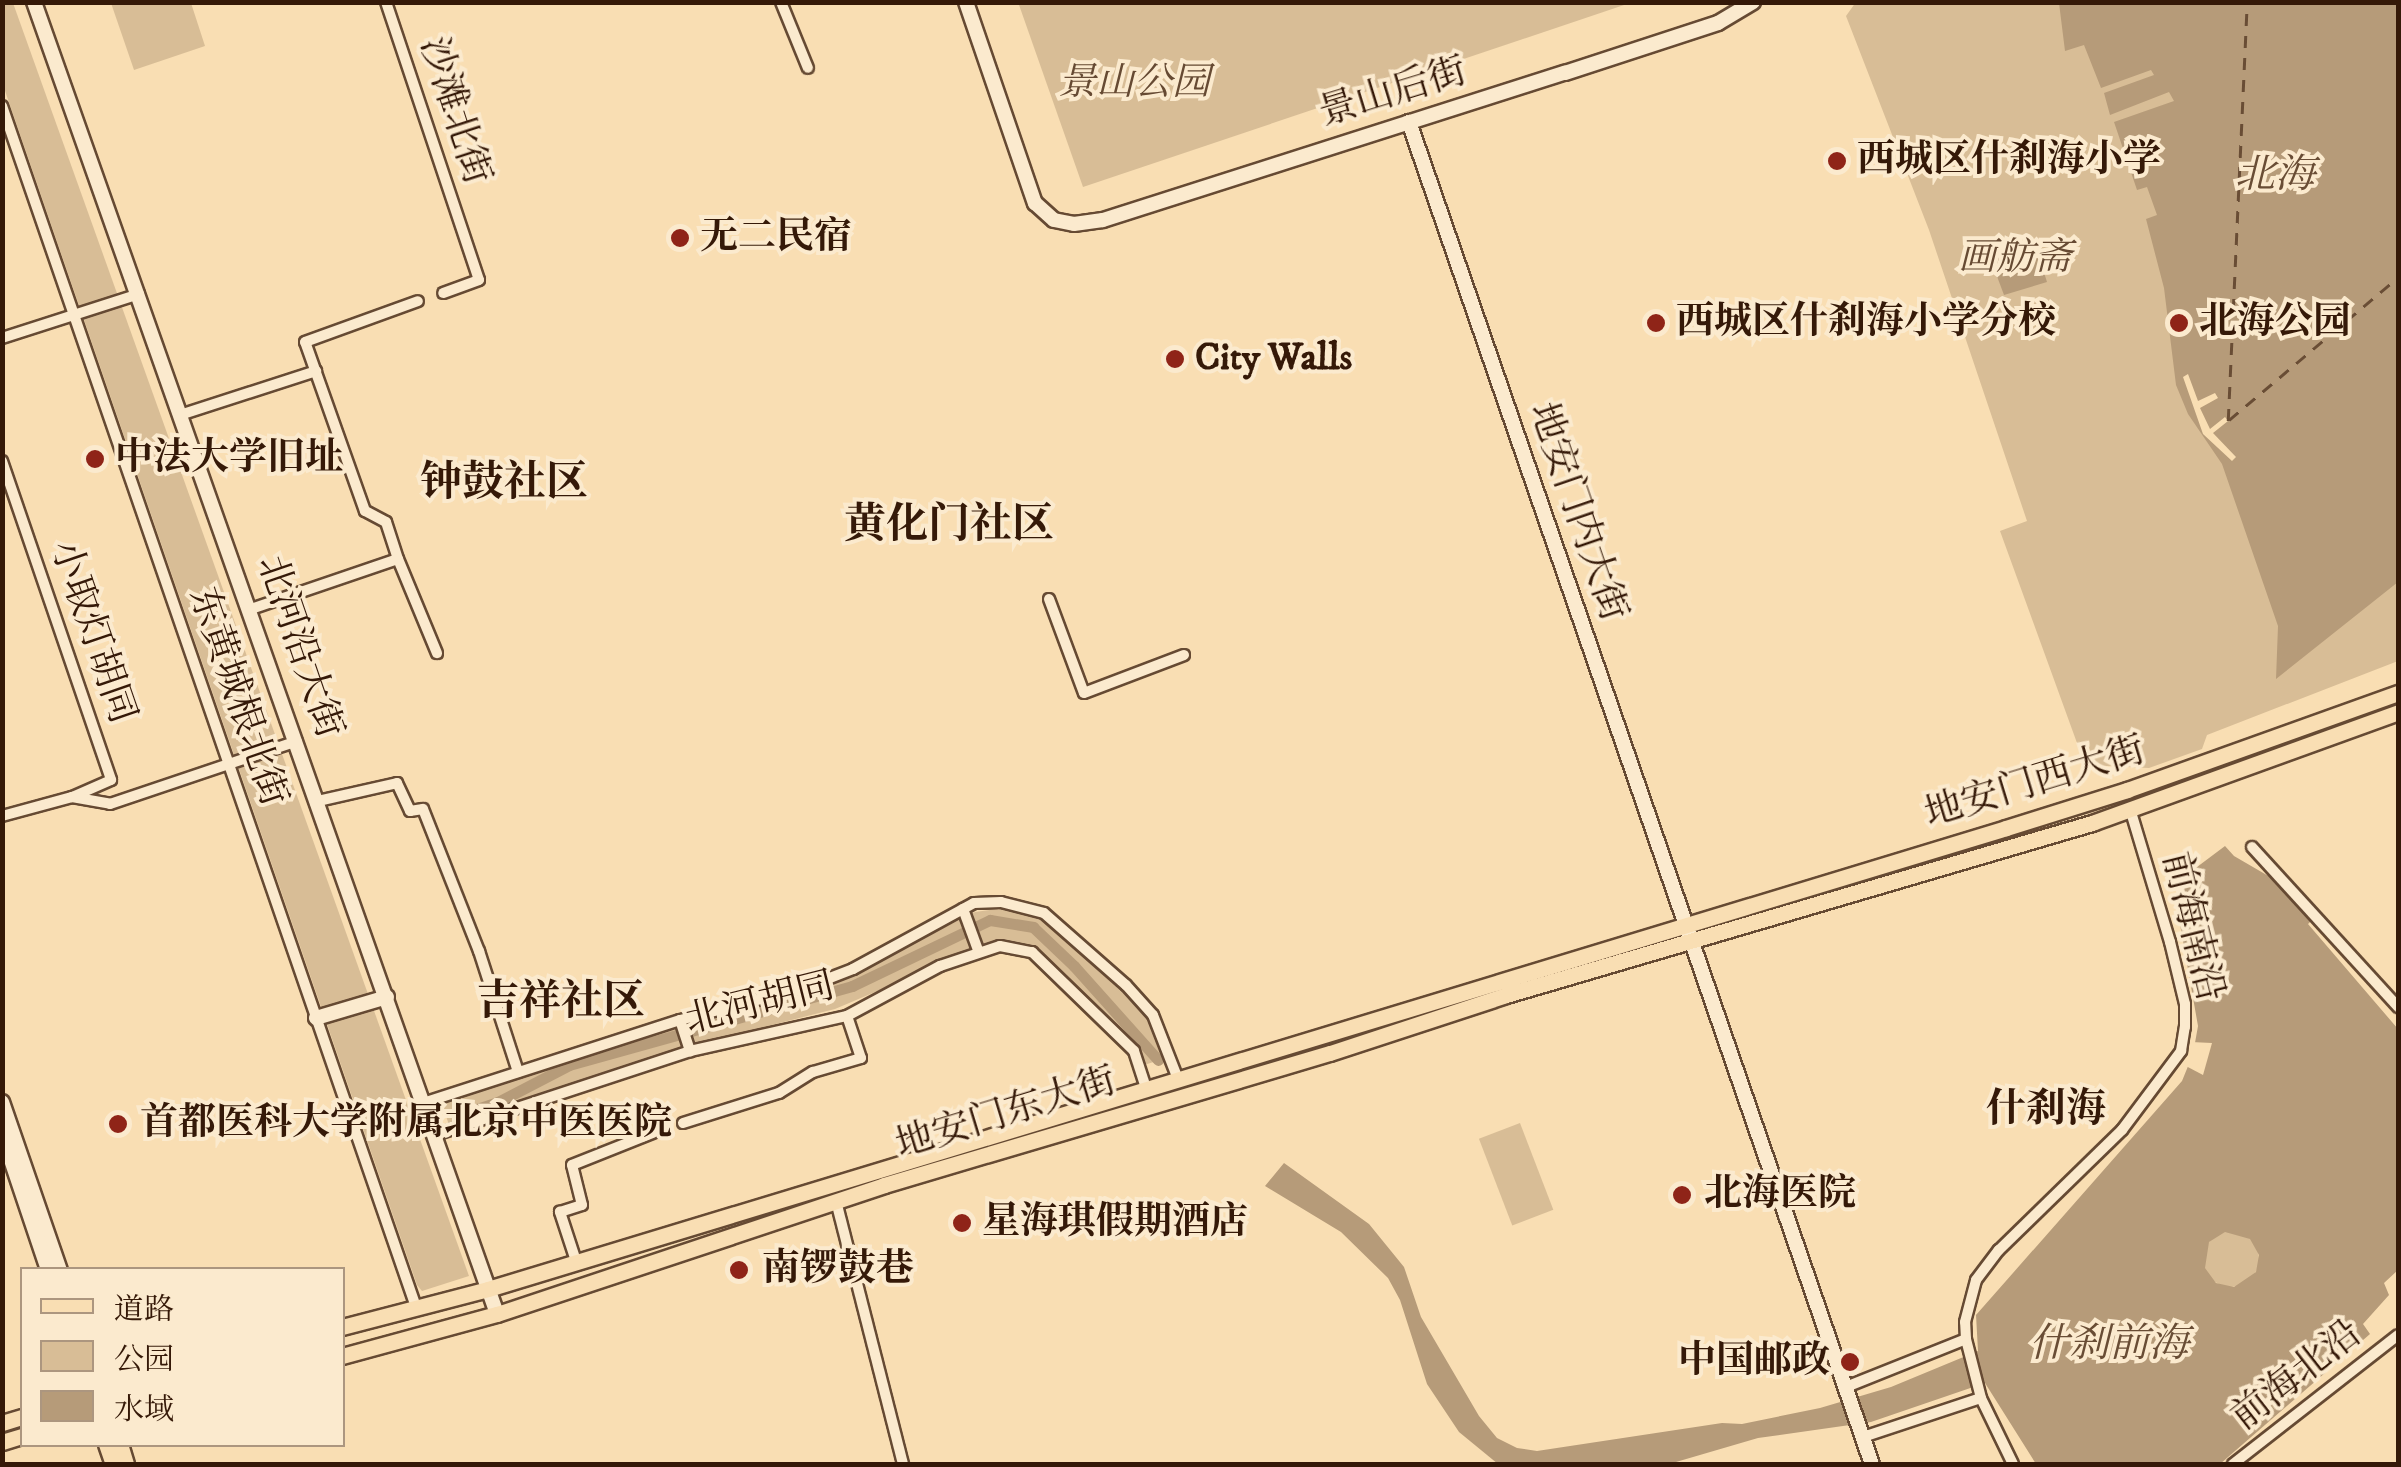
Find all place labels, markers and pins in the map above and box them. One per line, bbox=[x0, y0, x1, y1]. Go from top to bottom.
place label: 西城区什刹海小学 bbox=[1857, 138, 2161, 184]
marker: 西城区什刹海小学 bbox=[1826, 150, 1848, 172]
place label: 无二民宿 bbox=[700, 215, 852, 261]
marker: 无二民宿 bbox=[669, 227, 691, 249]
place label: 西城区什刹海小学分校 bbox=[1676, 300, 2056, 346]
place label: 北海公园 bbox=[2199, 300, 2351, 346]
marker: 西城区什刹海小学分校 bbox=[1645, 312, 1667, 334]
marker: 北海公园 bbox=[2168, 312, 2190, 334]
place label: City Walls bbox=[1195, 336, 1352, 382]
marker: City Walls bbox=[1164, 348, 1186, 370]
place label: 中法大学旧址 bbox=[115, 436, 343, 482]
marker: 中法大学旧址 bbox=[84, 448, 106, 470]
place label: 首都医科大学附属北京中医医院 bbox=[140, 1101, 672, 1147]
marker: 首都医科大学附属北京中医医院 bbox=[105, 1111, 131, 1137]
place label: 北海医院 bbox=[1704, 1172, 1856, 1218]
marker: 北海医院 bbox=[1669, 1182, 1695, 1208]
place label: 星海琪假期酒店 bbox=[982, 1200, 1248, 1246]
marker: 星海琪假期酒店 bbox=[951, 1212, 973, 1234]
place label: 南锣鼓巷 bbox=[762, 1247, 914, 1293]
marker: 南锣鼓巷 bbox=[726, 1257, 752, 1283]
place label: 中国邮政 bbox=[1678, 1339, 1830, 1385]
marker: 中国邮政 bbox=[1839, 1351, 1861, 1373]

